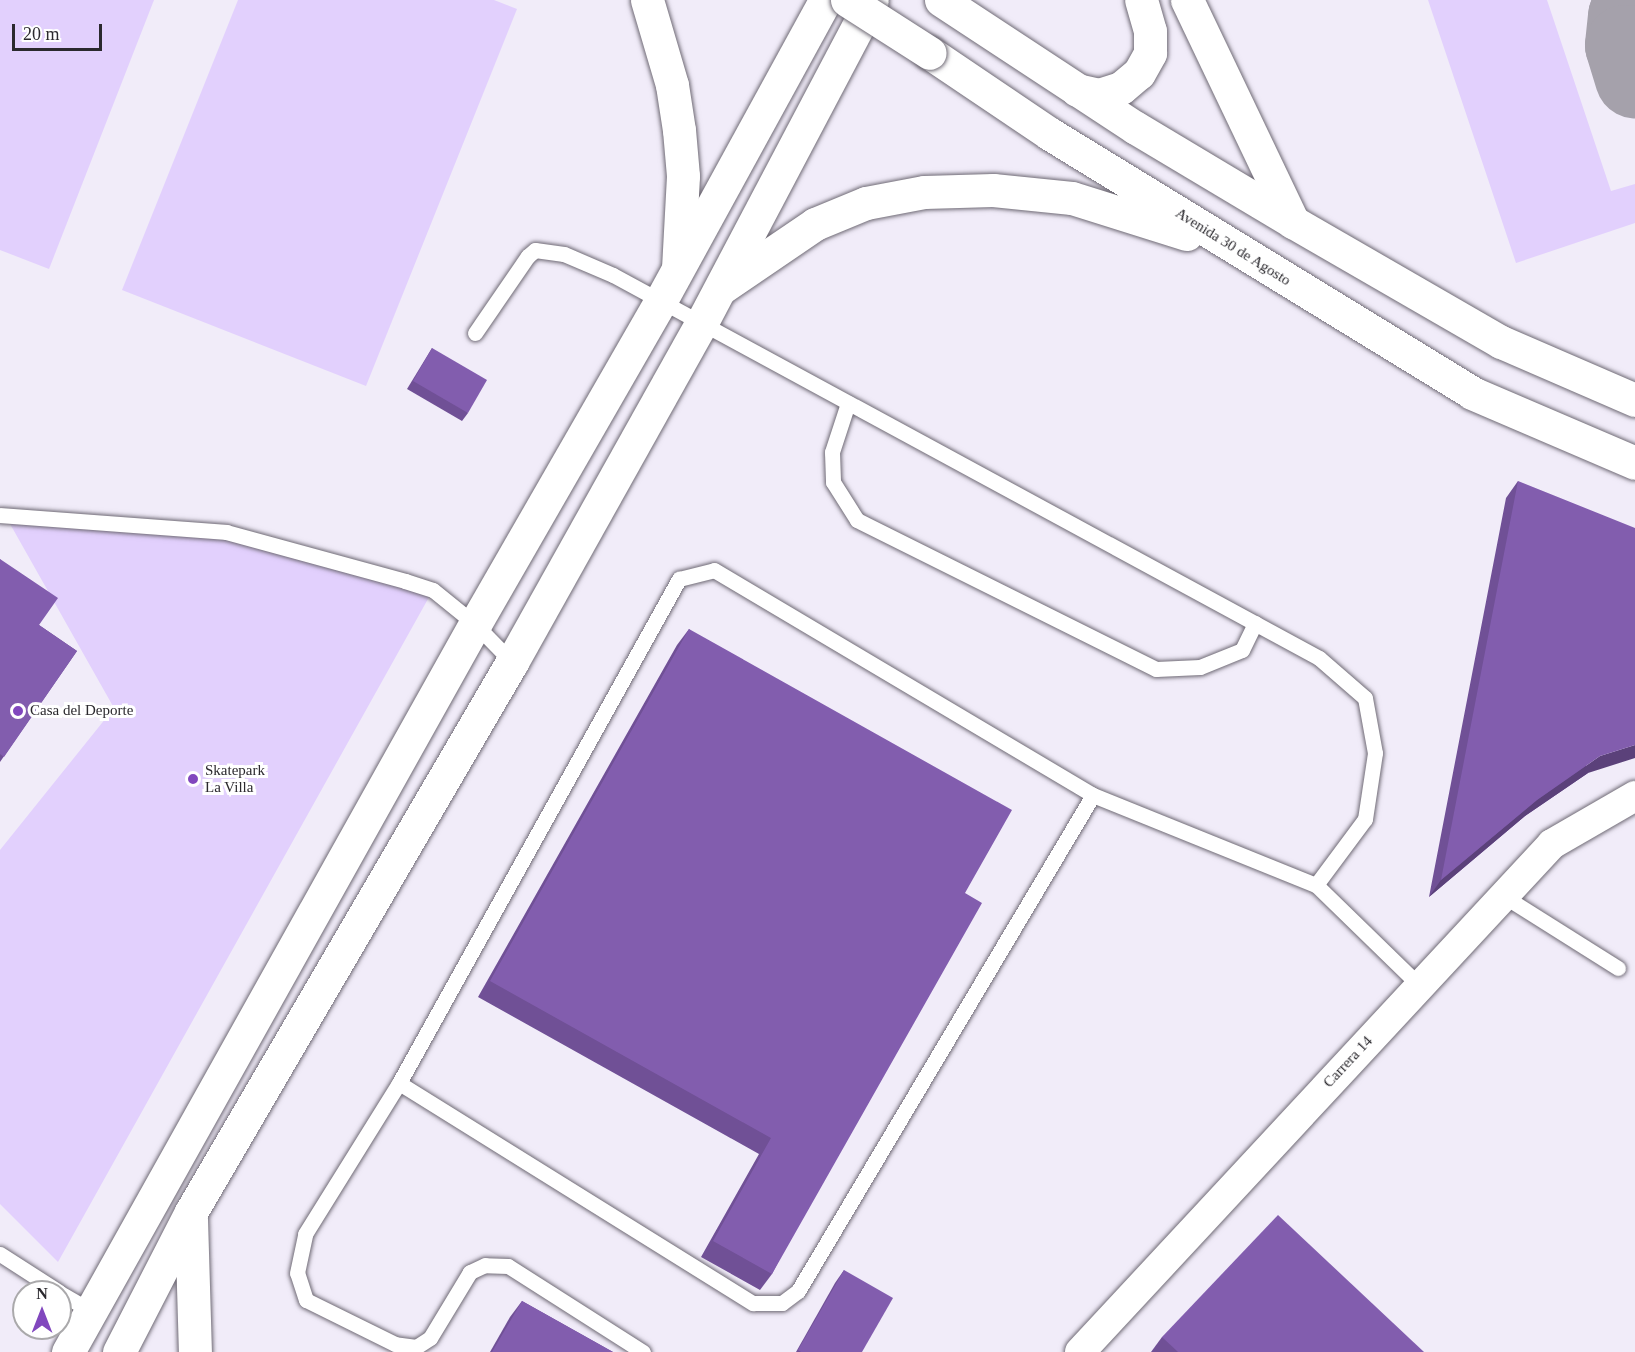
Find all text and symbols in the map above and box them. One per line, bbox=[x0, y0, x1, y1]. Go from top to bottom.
scale bar bbox=[15, 12, 105, 50]
text: 20 m bbox=[23, 24, 60, 44]
street label: Avenida 30 de Agosto bbox=[1172, 204, 1294, 290]
place label: Casa del Deporte bbox=[30, 702, 133, 720]
marker: Casa del Deporte bbox=[11, 704, 25, 718]
place label: Skatepark La Villa bbox=[205, 761, 265, 796]
marker: Skatepark La Villa bbox=[186, 772, 200, 786]
street label: Carrera 14 bbox=[1320, 1033, 1376, 1091]
north arrow bbox=[12, 1280, 72, 1340]
text: N bbox=[36, 1285, 48, 1302]

